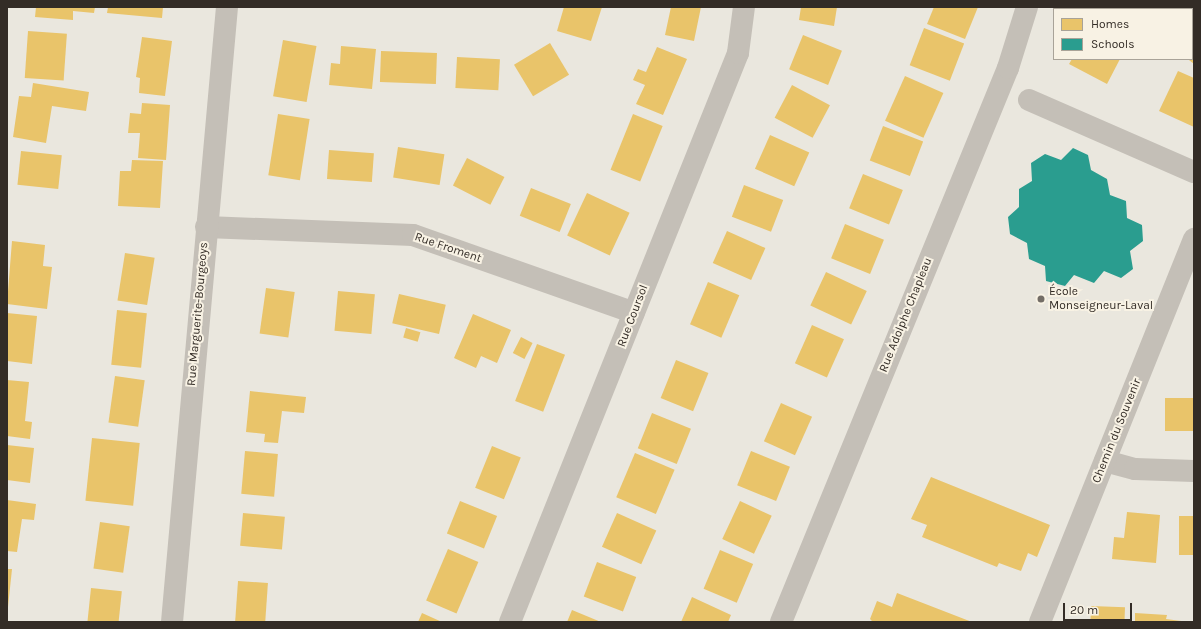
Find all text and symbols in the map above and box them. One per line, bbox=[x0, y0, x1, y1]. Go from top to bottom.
legend bbox=[1053, 8, 1193, 60]
text: Homes bbox=[1091, 17, 1129, 31]
text: Schools bbox=[1091, 37, 1134, 51]
street label: Rue Froment bbox=[413, 230, 483, 266]
street label: Rue Marguerite-Bourgeoys bbox=[185, 241, 211, 387]
street label: Rue Adolphe Chapleau bbox=[876, 256, 936, 374]
street label: Rue Coursol bbox=[615, 283, 651, 349]
place label: École Monseigneur-Laval bbox=[1049, 285, 1153, 313]
marker: École Monseigneur-Laval bbox=[1036, 294, 1046, 304]
street label: Chemin du Souvenir bbox=[1089, 377, 1145, 485]
scale bar bbox=[1065, 595, 1134, 621]
text: 20 m bbox=[1070, 603, 1098, 617]

